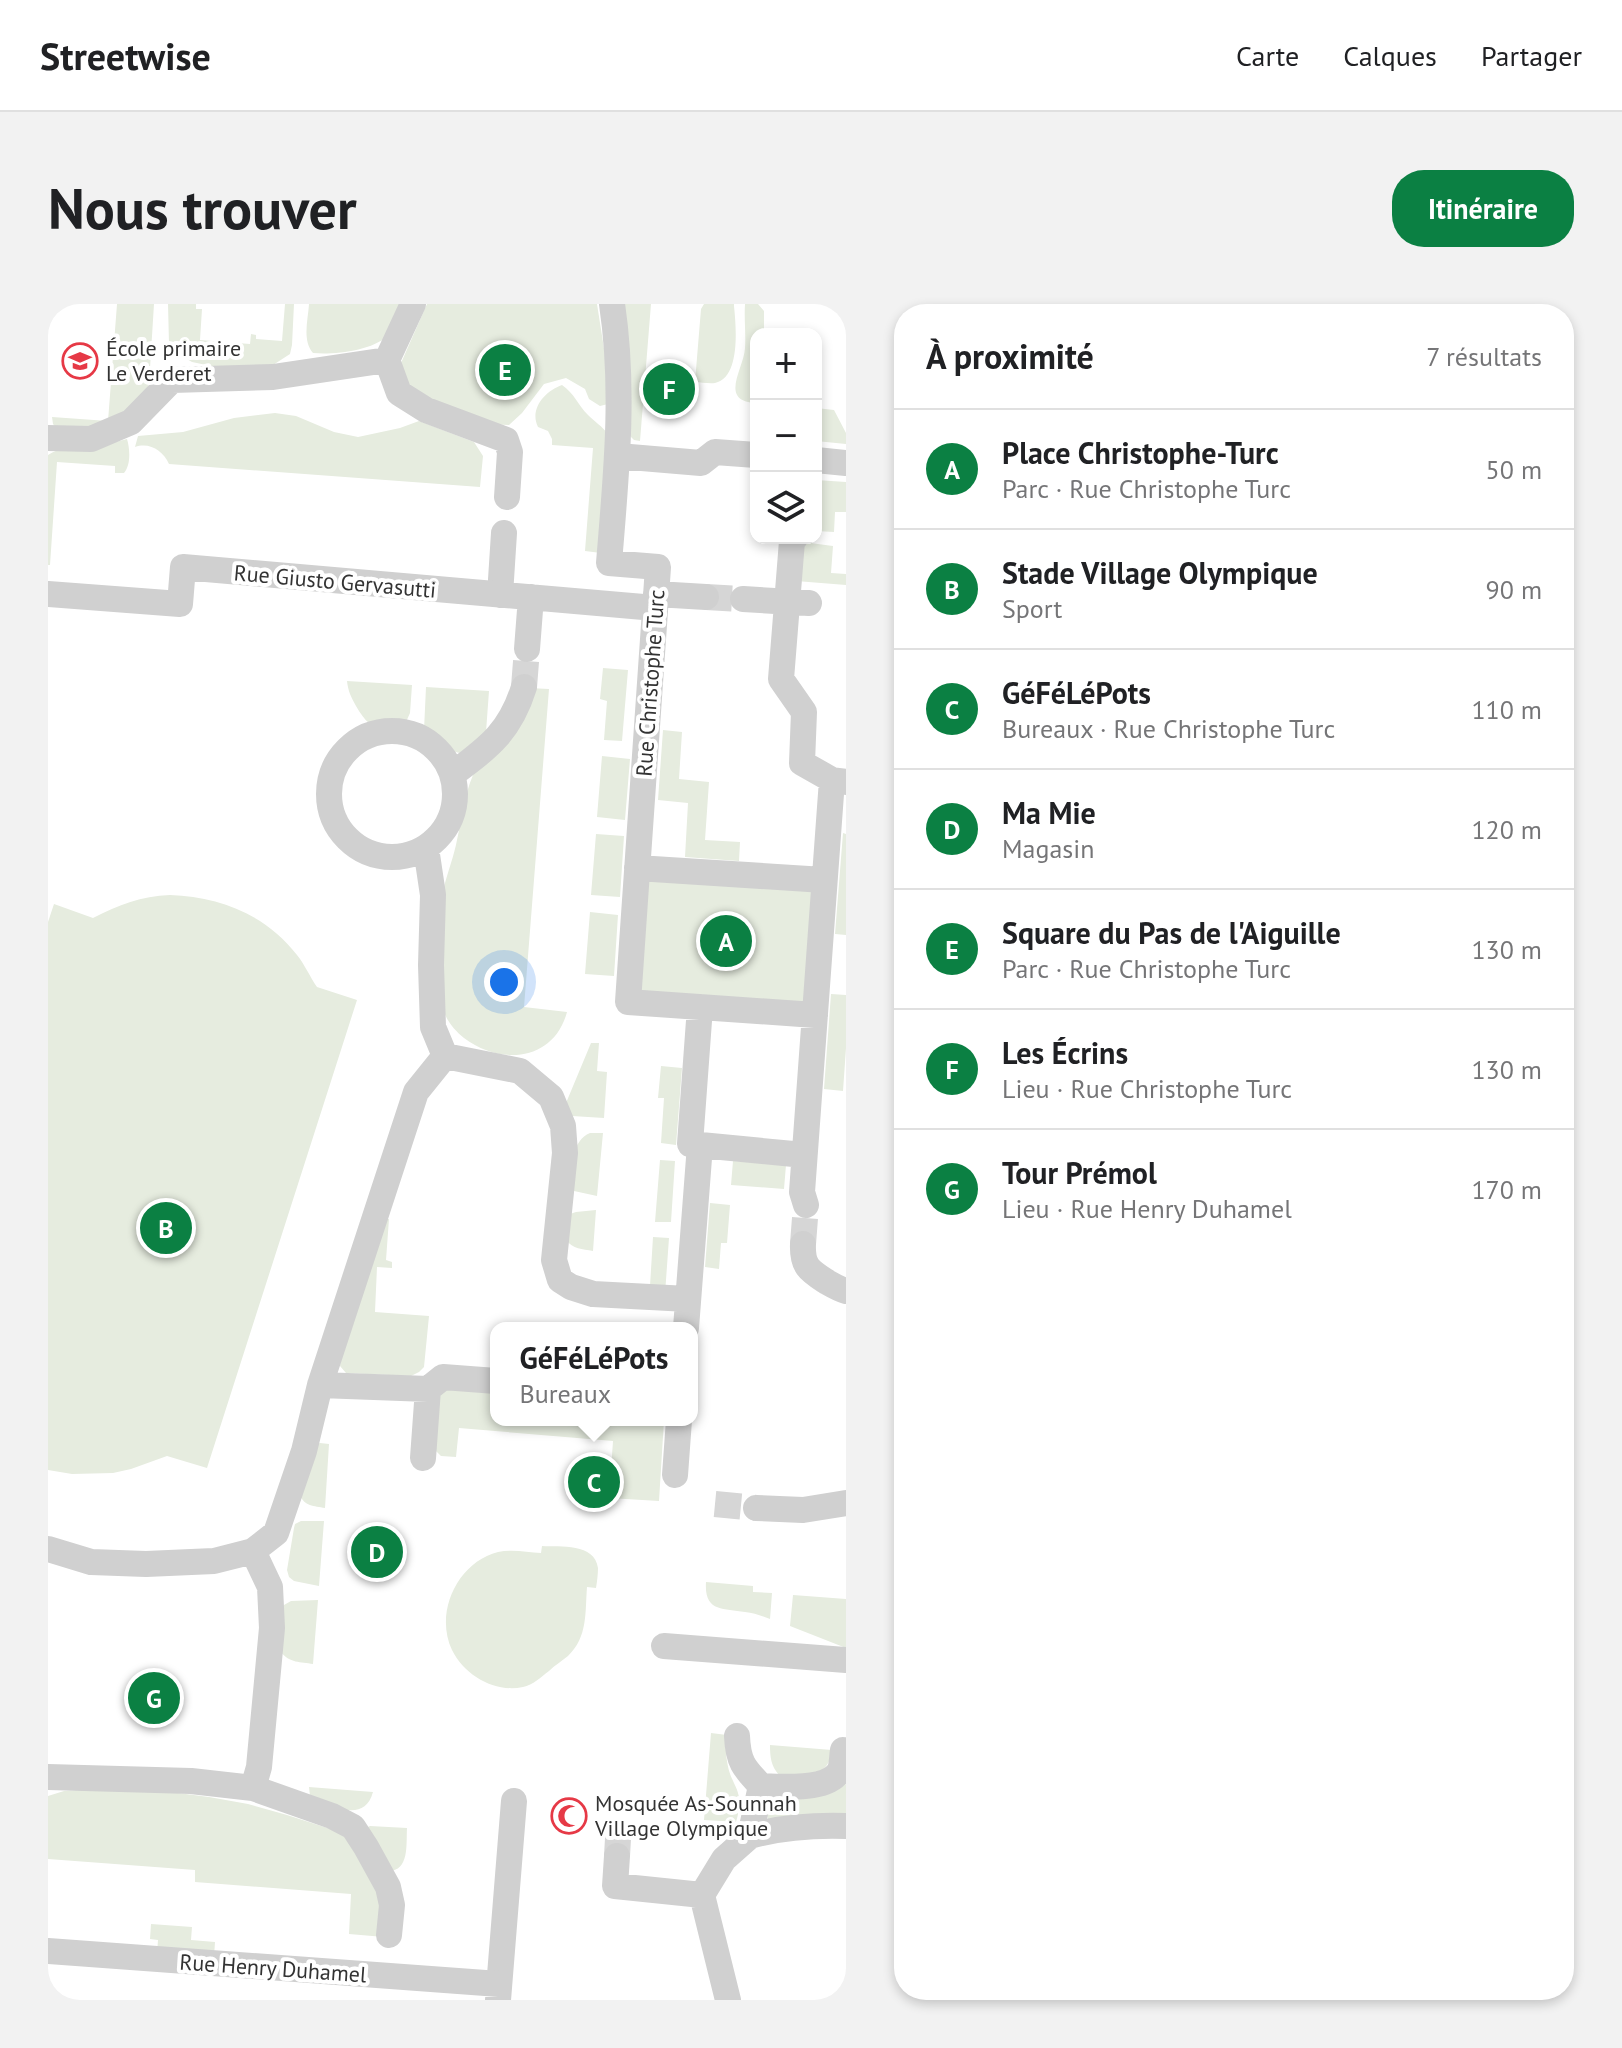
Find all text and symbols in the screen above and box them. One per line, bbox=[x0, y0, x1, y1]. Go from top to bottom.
text: Streetwise bbox=[40, 31, 211, 80]
text: Carte bbox=[1236, 37, 1299, 74]
text: Calques bbox=[1343, 37, 1437, 74]
text: Partager bbox=[1481, 37, 1582, 74]
button: Itinéraire bbox=[1392, 170, 1574, 247]
text: Nous trouver bbox=[48, 172, 357, 244]
map controls bbox=[750, 328, 822, 544]
button: + bbox=[750, 328, 822, 400]
place label: École primaire Le Verderet bbox=[106, 334, 241, 387]
text: À proximité bbox=[926, 334, 1094, 378]
pin: E bbox=[479, 340, 531, 400]
text: 7 résultats bbox=[1426, 340, 1542, 373]
school or university icon: École primaire Le Verderet bbox=[61, 342, 99, 380]
pin: F bbox=[643, 359, 695, 419]
button: − bbox=[750, 400, 822, 472]
text: Place Christophe-Turc bbox=[1002, 433, 1279, 472]
text: A bbox=[944, 453, 960, 486]
text: 50 m bbox=[1486, 453, 1542, 486]
button: layers bbox=[750, 472, 822, 544]
text: Parc · Rue Christophe Turc bbox=[1002, 472, 1291, 505]
text: Stade Village Olympique bbox=[1002, 553, 1318, 592]
street label: Rue Giusto Gervasutti bbox=[233, 558, 437, 604]
text: B bbox=[944, 573, 960, 606]
text: 90 m bbox=[1486, 573, 1542, 606]
street label: Rue Christophe Turc bbox=[629, 588, 671, 777]
text: Sport bbox=[1002, 592, 1062, 625]
text: GéFéLéPots bbox=[1002, 673, 1151, 712]
text: C bbox=[945, 693, 959, 726]
text: 110 m bbox=[1471, 693, 1542, 726]
text: Bureaux · Rue Christophe Turc bbox=[1002, 712, 1335, 745]
text: Ma Mie bbox=[1002, 793, 1096, 832]
text: D bbox=[944, 813, 960, 846]
text: 120 m bbox=[1471, 813, 1542, 846]
text: Magasin bbox=[1002, 832, 1094, 865]
pin: A bbox=[700, 911, 752, 971]
text: Square du Pas de l'Aiguille bbox=[1002, 913, 1341, 952]
text: E bbox=[945, 933, 959, 966]
text: 130 m bbox=[1471, 933, 1542, 966]
text: Parc · Rue Christophe Turc bbox=[1002, 952, 1291, 985]
your location bbox=[484, 962, 524, 1002]
text: Les Écrins bbox=[1002, 1033, 1128, 1072]
text: F bbox=[945, 1053, 959, 1086]
text: 130 m bbox=[1471, 1053, 1542, 1086]
text: Lieu · Rue Christophe Turc bbox=[1002, 1072, 1292, 1105]
text: Tour Prémol bbox=[1002, 1153, 1157, 1192]
text: G bbox=[944, 1173, 960, 1206]
text: 170 m bbox=[1471, 1173, 1542, 1206]
text: Lieu · Rue Henry Duhamel bbox=[1002, 1192, 1292, 1225]
pin: B bbox=[140, 1198, 192, 1258]
popup bbox=[490, 1322, 698, 1426]
text: GéFéLéPots bbox=[520, 1338, 668, 1377]
text: Bureaux bbox=[520, 1377, 611, 1410]
pin: C bbox=[568, 1452, 620, 1512]
pin: D bbox=[351, 1522, 403, 1582]
pin: G bbox=[128, 1668, 180, 1728]
place label: Mosquée As-Sounnah Village Olympique bbox=[594, 1789, 797, 1842]
mosque icon: Mosquée As-Sounnah Village Olympique bbox=[550, 1797, 588, 1835]
street label: Rue Henry Duhamel bbox=[179, 1948, 368, 1989]

